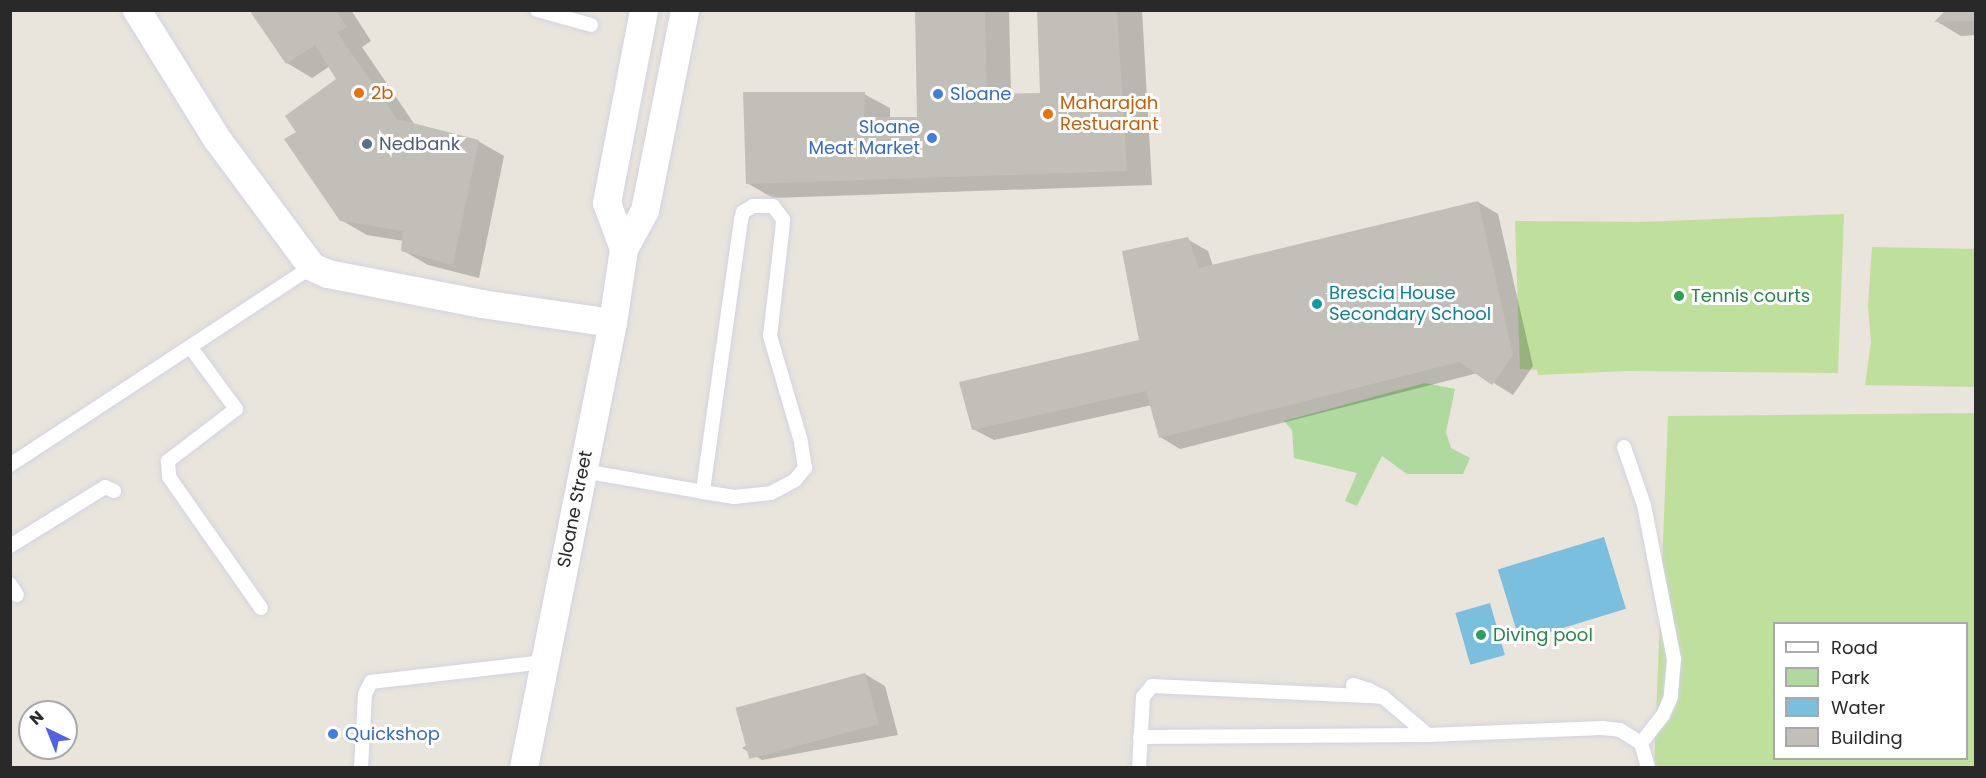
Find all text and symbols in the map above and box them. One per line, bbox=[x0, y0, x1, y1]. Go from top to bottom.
place label: 2b bbox=[371, 82, 394, 104]
place label: Sloane bbox=[950, 83, 1011, 105]
marker: 2b bbox=[352, 86, 366, 100]
marker: Sloane bbox=[931, 87, 945, 101]
place label: Maharajah Restuarant bbox=[1060, 93, 1159, 136]
marker: Maharajah Restuarant bbox=[1041, 107, 1055, 121]
place label: Sloane Meat Market bbox=[808, 117, 920, 160]
marker: Sloane Meat Market bbox=[925, 131, 939, 145]
place label: Nedbank bbox=[379, 133, 460, 155]
marker: Nedbank bbox=[360, 137, 374, 151]
place label: Brescia House Secondary School bbox=[1329, 283, 1491, 326]
place label: Tennis courts bbox=[1691, 285, 1810, 307]
marker: Tennis courts bbox=[1672, 289, 1686, 303]
marker: Brescia House Secondary School bbox=[1310, 297, 1324, 311]
street label: Sloane Street bbox=[553, 449, 597, 569]
legend bbox=[1773, 622, 1968, 760]
place label: Diving pool bbox=[1493, 624, 1593, 646]
marker: Diving pool bbox=[1474, 628, 1488, 642]
text: Road bbox=[1831, 635, 1878, 660]
text: Park bbox=[1831, 665, 1870, 690]
text: Water bbox=[1831, 695, 1885, 720]
north arrow bbox=[18, 700, 78, 760]
text: N bbox=[24, 705, 49, 730]
place label: Quickshop bbox=[345, 723, 440, 745]
text: Building bbox=[1831, 725, 1903, 750]
marker: Quickshop bbox=[326, 727, 340, 741]

